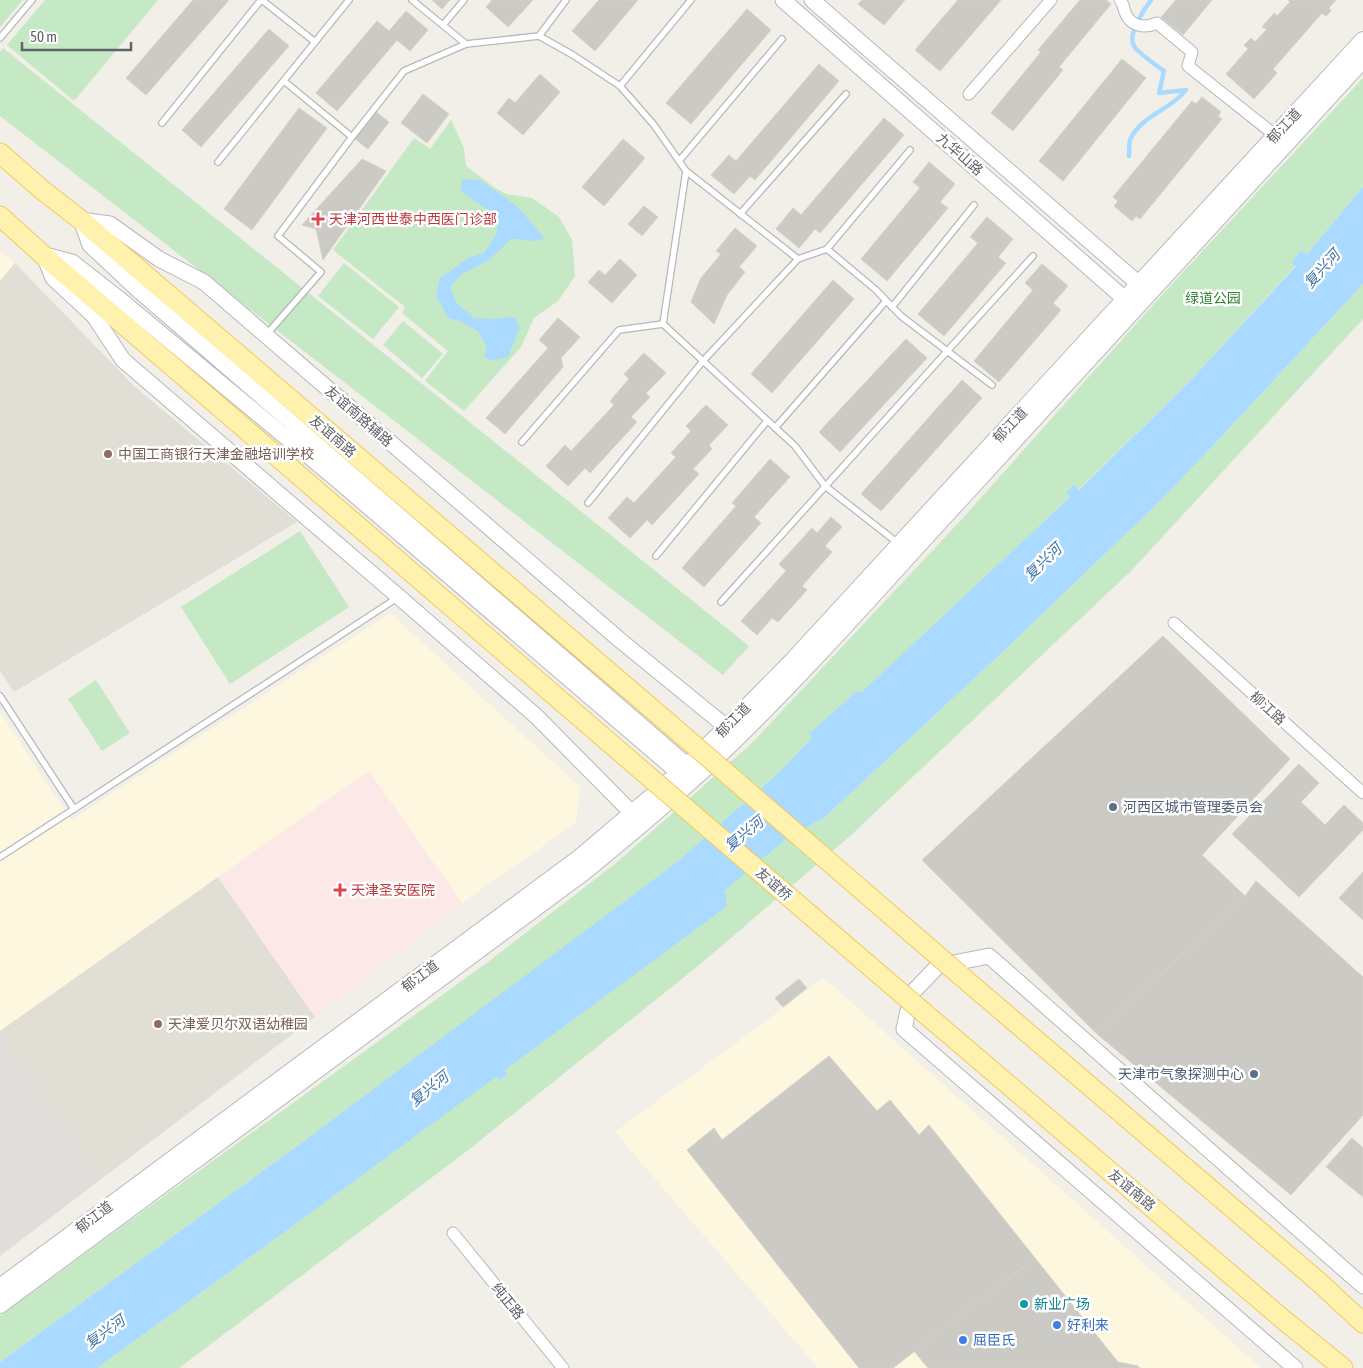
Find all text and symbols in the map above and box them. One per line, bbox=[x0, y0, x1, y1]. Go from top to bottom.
scale bar bbox=[22, 20, 131, 52]
text: 50 m bbox=[30, 28, 57, 45]
street label: 郁江道 bbox=[1264, 105, 1304, 147]
street label: 九华山路 bbox=[934, 130, 986, 178]
place label: 天津河西世泰中西医门诊部 bbox=[329, 211, 497, 227]
marker: 天津河西世泰中西医门诊部 bbox=[311, 212, 325, 226]
water label: 复兴河 bbox=[1300, 244, 1345, 291]
park label: 绿道公园 bbox=[1185, 290, 1241, 306]
street label: 友谊南路辅路 bbox=[322, 382, 396, 450]
street label: 郁江道 bbox=[990, 404, 1030, 446]
street label: 友谊南路 bbox=[306, 411, 360, 461]
place label: 中国工商银行天津金融培训学校 bbox=[118, 446, 314, 462]
marker: 中国工商银行天津金融培训学校 bbox=[102, 448, 114, 460]
water label: 复兴河 bbox=[1021, 538, 1067, 583]
street label: 柳江路 bbox=[1247, 688, 1289, 728]
street label: 郁江道 bbox=[712, 699, 754, 741]
place label: 河西区城市管理委员会 bbox=[1123, 799, 1263, 815]
marker: 河西区城市管理委员会 bbox=[1107, 801, 1119, 813]
water label: 复兴河 bbox=[721, 811, 769, 854]
street label: 友谊桥 bbox=[753, 864, 795, 904]
place label: 天津圣安医院 bbox=[351, 882, 435, 898]
marker: 天津圣安医院 bbox=[333, 883, 347, 897]
street label: 郁江道 bbox=[398, 957, 442, 995]
place label: 天津爱贝尔双语幼稚园 bbox=[168, 1016, 308, 1032]
marker: 天津爱贝尔双语幼稚园 bbox=[152, 1018, 164, 1030]
water label: 复兴河 bbox=[406, 1066, 454, 1109]
place label: 天津市气象探测中心 bbox=[1118, 1066, 1244, 1082]
marker: 天津市气象探测中心 bbox=[1248, 1068, 1260, 1080]
street label: 友谊南路 bbox=[1105, 1166, 1159, 1214]
street label: 郁江道 bbox=[72, 1198, 116, 1236]
street label: 纯正路 bbox=[489, 1280, 527, 1322]
place label: 新业广场 bbox=[1034, 1296, 1090, 1312]
marker: 新业广场 bbox=[1018, 1298, 1030, 1310]
water label: 复兴河 bbox=[82, 1310, 130, 1352]
place label: 好利来 bbox=[1067, 1317, 1109, 1333]
marker: 好利来 bbox=[1051, 1319, 1063, 1331]
place label: 屈臣氏 bbox=[973, 1332, 1015, 1348]
marker: 屈臣氏 bbox=[957, 1334, 969, 1346]

